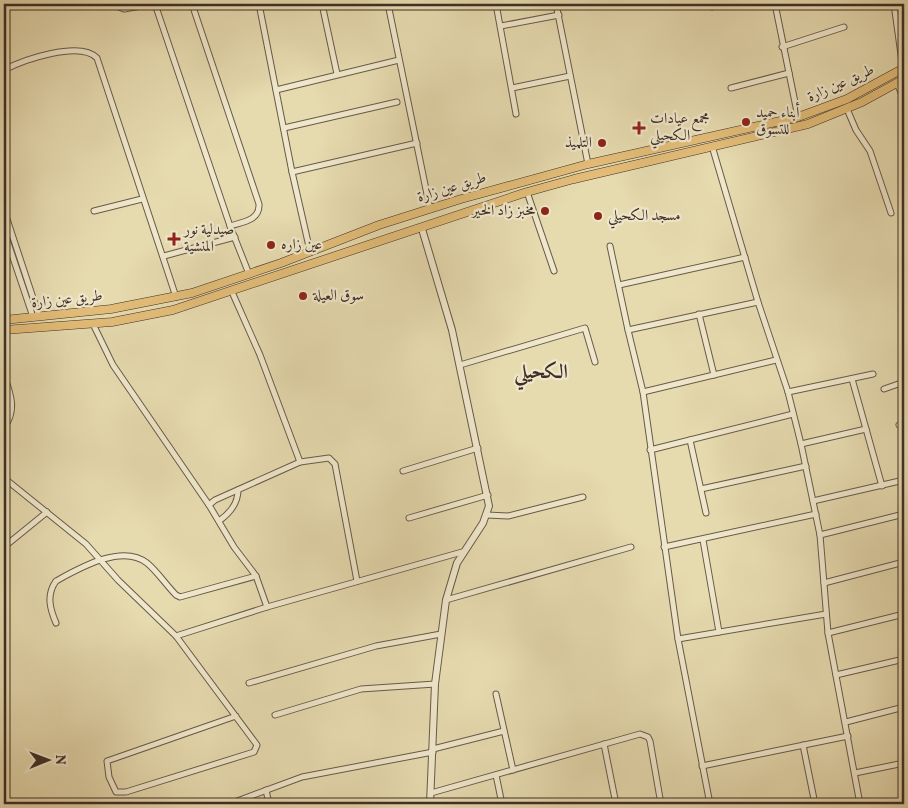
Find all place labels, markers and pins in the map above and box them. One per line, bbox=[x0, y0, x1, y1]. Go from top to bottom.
place label: أبناء حميد للتسوق bbox=[756, 101, 800, 141]
place label: مجمع عيادات الكحيلي bbox=[650, 109, 710, 149]
marker: أبناء حميد للتسوق bbox=[740, 116, 752, 128]
marker: مجمع عيادات الكحيلي bbox=[632, 121, 646, 135]
place label: التلميذ bbox=[565, 133, 592, 154]
marker: التلميذ bbox=[596, 137, 608, 149]
place label: مخبز زاد الخير bbox=[470, 201, 535, 222]
marker: مخبز زاد الخير bbox=[539, 205, 551, 217]
place label: مسجد الكحيلي bbox=[608, 206, 681, 229]
marker: مسجد الكحيلي bbox=[592, 210, 604, 222]
place label: صيدلية نور المنشية bbox=[182, 220, 234, 258]
marker: صيدلية نور المنشية bbox=[168, 233, 180, 245]
place label: عين زاره bbox=[281, 235, 322, 256]
marker: عين زاره bbox=[265, 239, 277, 251]
place label: سوق العيلة bbox=[312, 286, 364, 307]
marker: سوق العيلة bbox=[297, 290, 309, 302]

